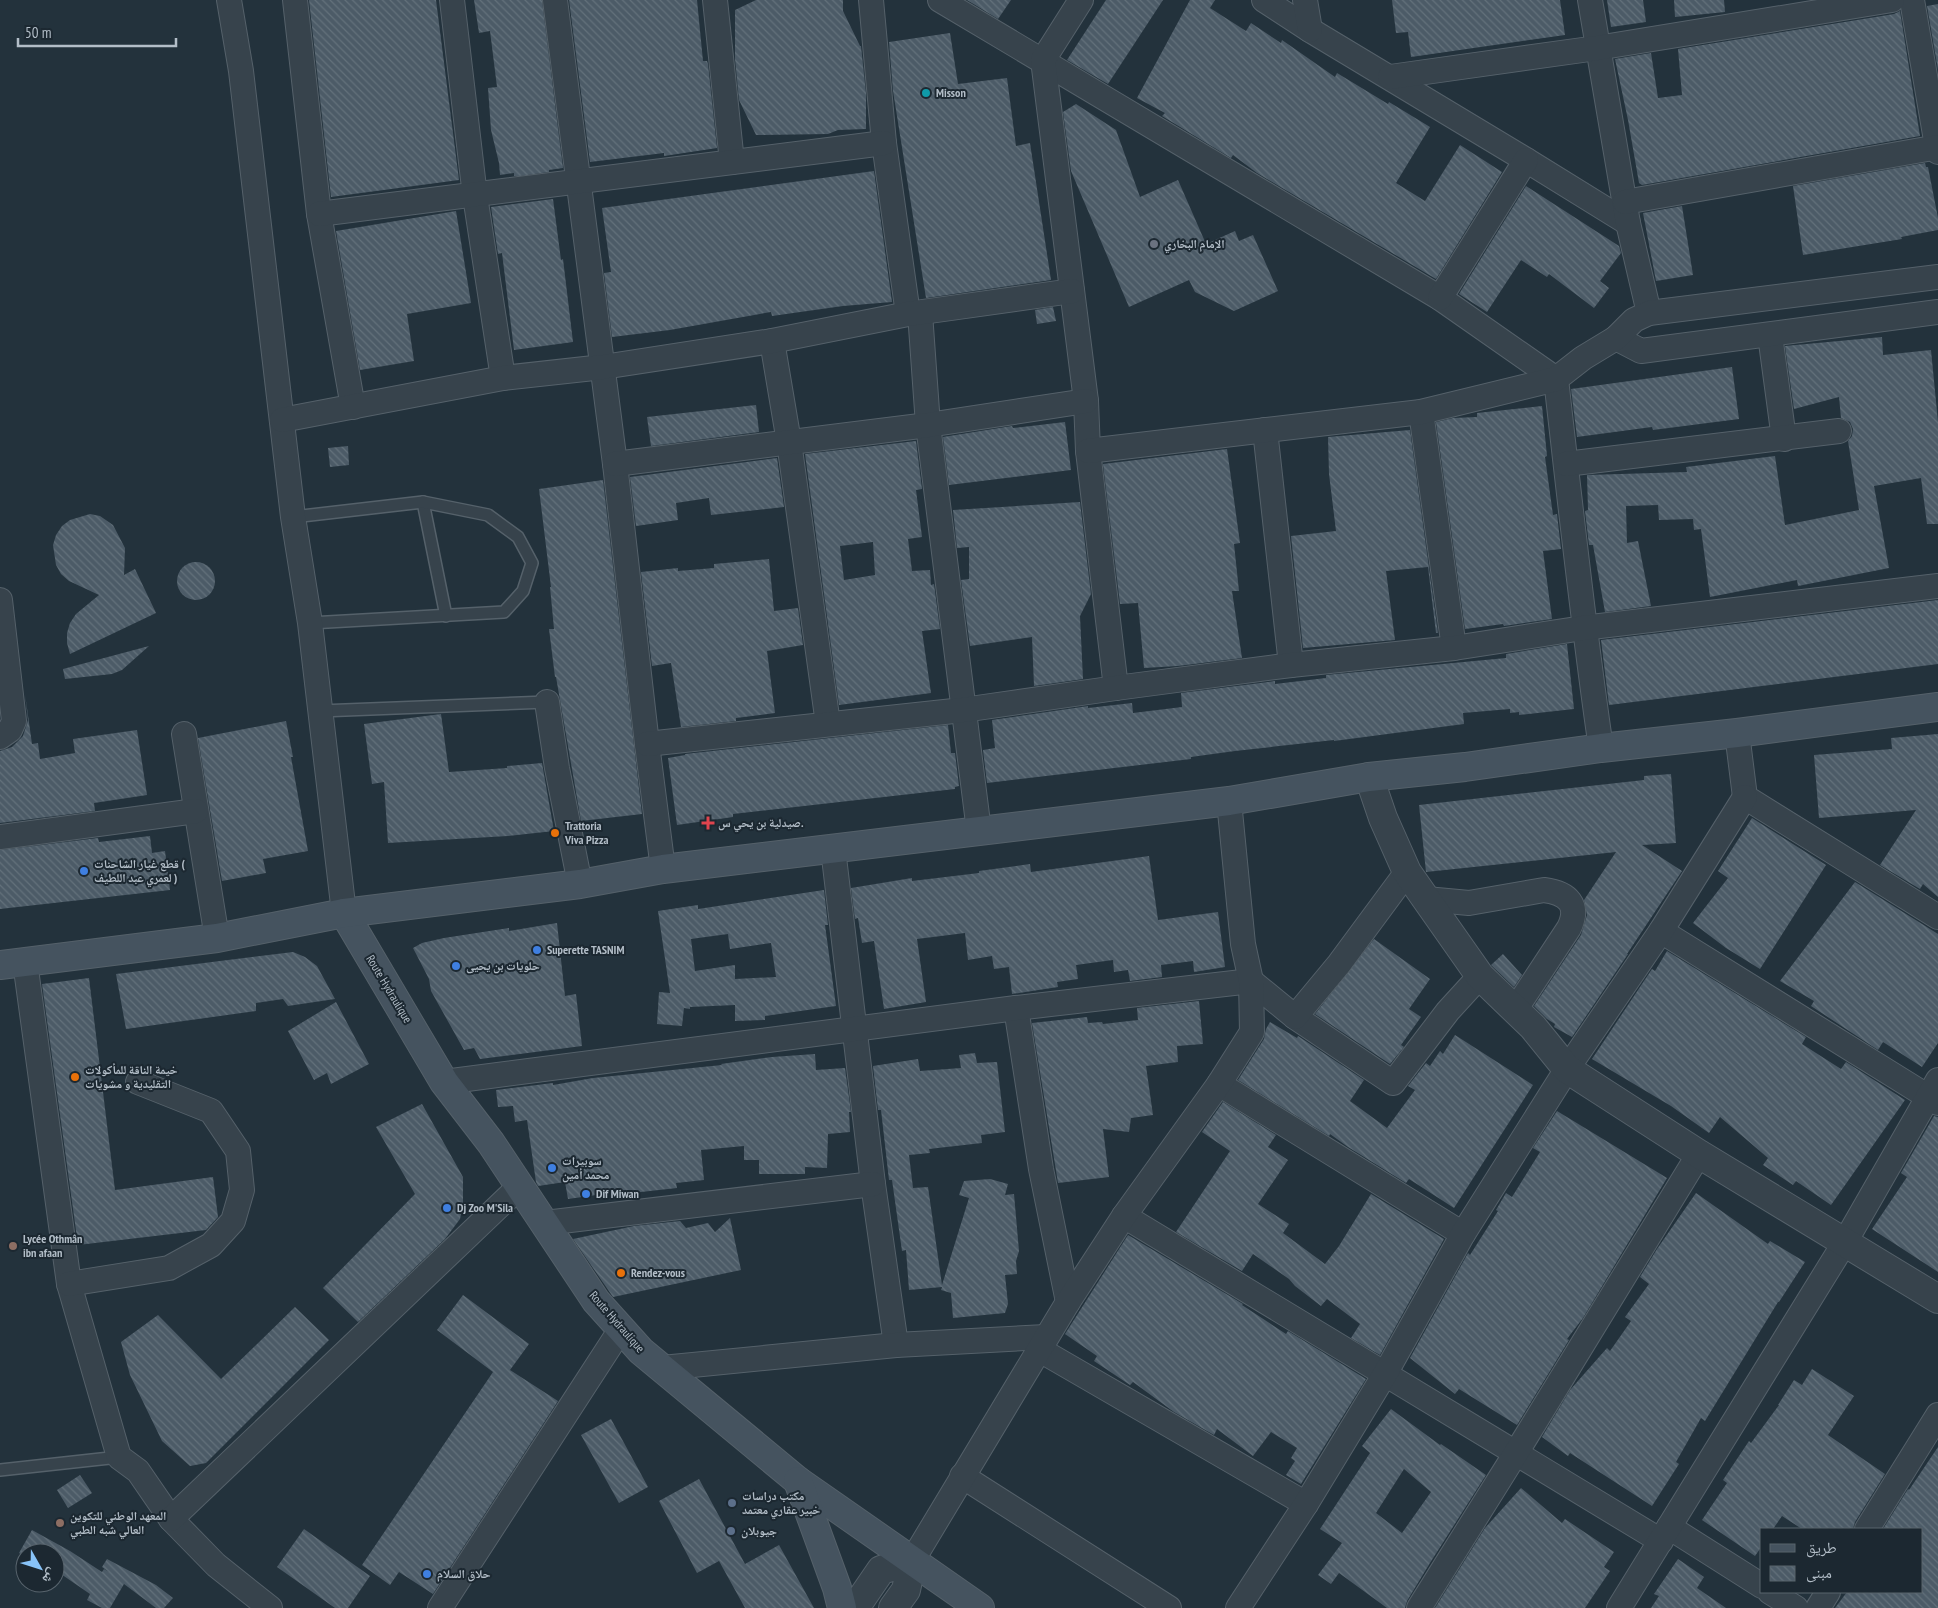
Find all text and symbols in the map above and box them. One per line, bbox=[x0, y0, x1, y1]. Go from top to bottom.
scale bar bbox=[18, 15, 175, 47]
text: 50 m bbox=[25, 23, 51, 42]
place label: Misson bbox=[936, 85, 966, 100]
marker: Misson bbox=[920, 87, 932, 99]
place label: الإمام البخاري bbox=[1164, 236, 1225, 254]
marker: الإمام البخاري bbox=[1148, 238, 1160, 250]
place label: صيدلية بن يحي س. bbox=[718, 815, 804, 833]
marker: صيدلية بن يحي س. bbox=[702, 817, 714, 829]
place label: Trattoria Viva Pizza bbox=[564, 818, 609, 847]
marker: Trattoria Viva Pizza bbox=[549, 827, 561, 839]
place label: قطع غيار الشاحنات ( لعمري عبد اللطيف ) bbox=[94, 856, 185, 888]
marker: قطع غيار الشاحنات ( لعمري عبد اللطيف ) bbox=[78, 865, 90, 877]
place label: Superette TASNIM bbox=[547, 942, 624, 957]
marker: Superette TASNIM bbox=[531, 944, 543, 956]
street label: Route Hydraulique bbox=[363, 952, 416, 1025]
place label: حلويات بن يحيى bbox=[466, 958, 540, 974]
marker: حلويات بن يحيى bbox=[450, 960, 462, 972]
place label: خيمة الناقة للمأكولات التقليدية و مشويات bbox=[85, 1062, 178, 1091]
marker: خيمة الناقة للمأكولات التقليدية و مشويات bbox=[69, 1071, 81, 1083]
place label: سوبيرات محمد أمين bbox=[562, 1153, 610, 1183]
marker: سوبيرات محمد أمين bbox=[546, 1162, 558, 1174]
place label: Dif Miwan bbox=[596, 1186, 639, 1201]
marker: Dif Miwan bbox=[580, 1188, 592, 1200]
place label: Dj Zoo M'Sila bbox=[457, 1200, 513, 1215]
marker: Dj Zoo M'Sila bbox=[441, 1202, 453, 1214]
place label: Lycée Othmân ibn afaan bbox=[23, 1231, 82, 1260]
marker: Lycée Othmân ibn afaan bbox=[7, 1240, 19, 1252]
place label: Rendez-vous bbox=[631, 1265, 685, 1280]
marker: Rendez-vous bbox=[615, 1267, 627, 1279]
street label: Route Hydraulique bbox=[587, 1288, 648, 1356]
place label: مكتب دراسات خبير عقاري معتمد bbox=[742, 1488, 820, 1520]
marker: مكتب دراسات خبير عقاري معتمد bbox=[726, 1497, 738, 1509]
place label: المعهد الوطني للتكوين العالي شبه الطبي bbox=[70, 1508, 166, 1540]
marker: المعهد الوطني للتكوين العالي شبه الطبي bbox=[54, 1517, 66, 1529]
place label: جيوبلان bbox=[741, 1523, 777, 1539]
marker: جيوبلان bbox=[725, 1525, 737, 1537]
legend bbox=[1760, 1528, 1923, 1593]
text: طريق bbox=[1806, 1538, 1837, 1558]
north arrow bbox=[15, 1543, 65, 1593]
text: مبنى bbox=[1806, 1563, 1832, 1583]
text: ش bbox=[38, 1565, 62, 1588]
place label: حلاق السلام bbox=[437, 1566, 491, 1582]
marker: حلاق السلام bbox=[421, 1568, 433, 1580]

